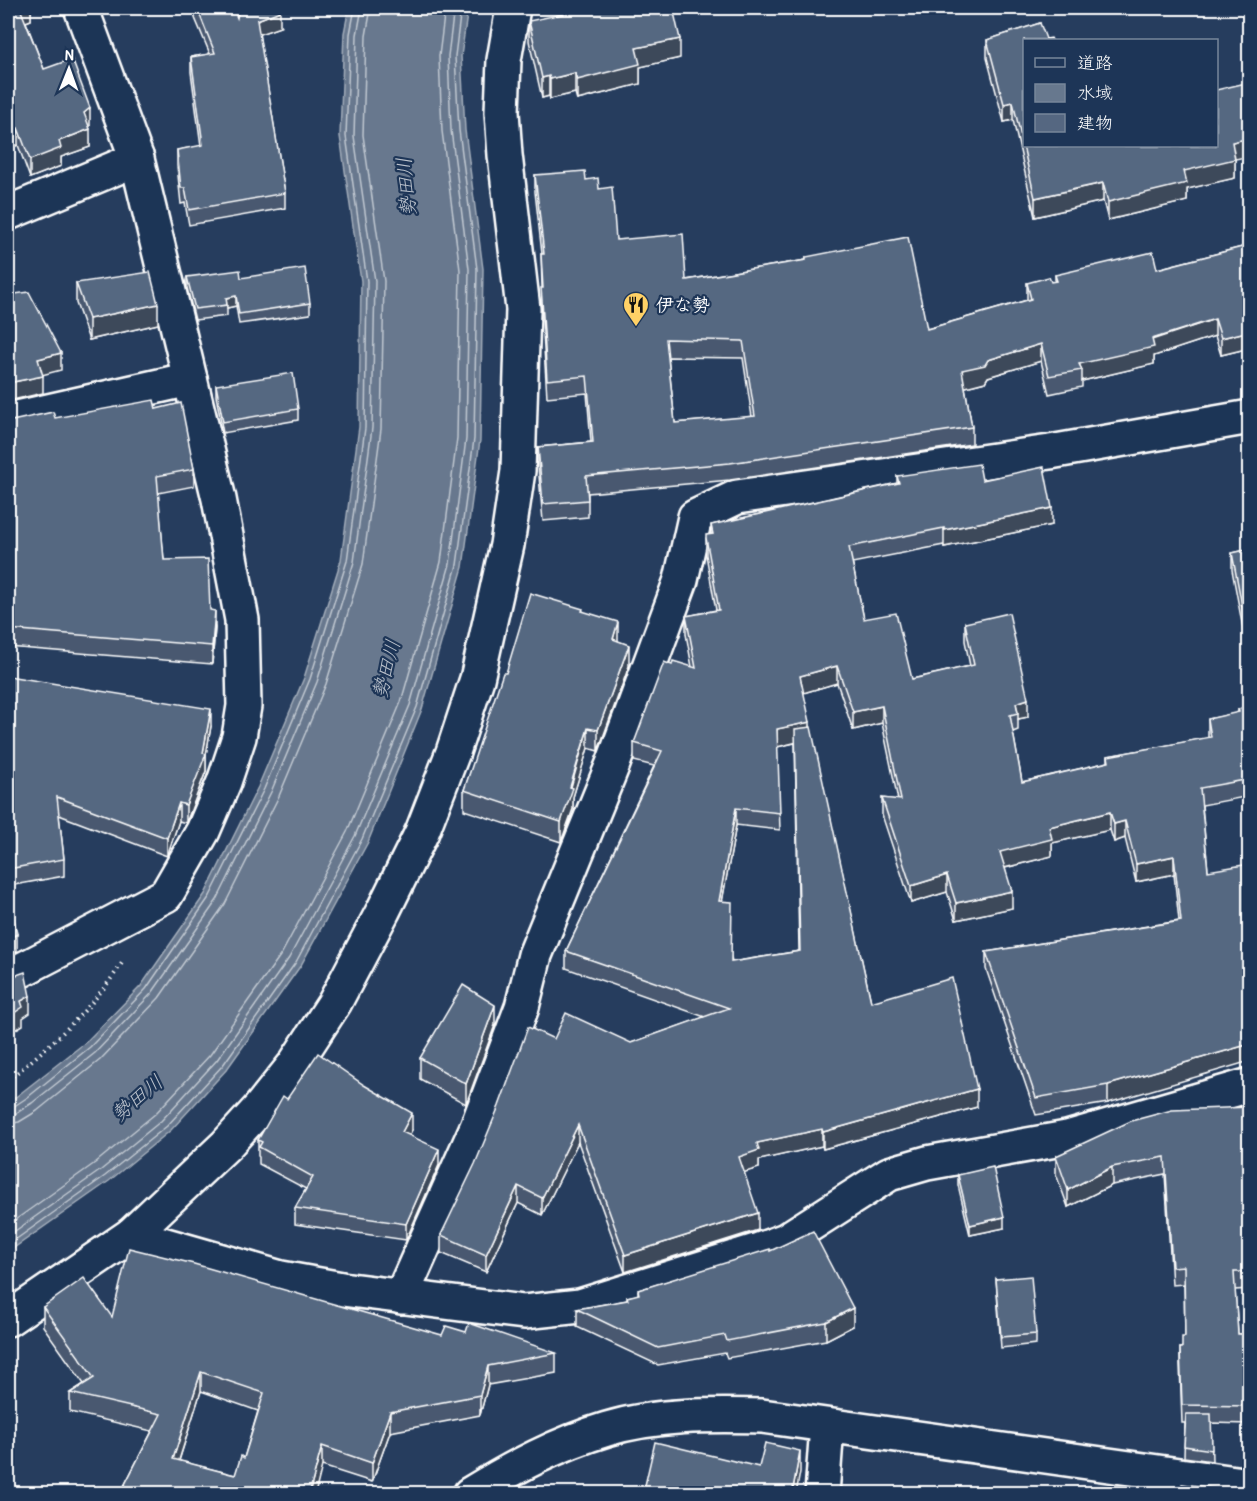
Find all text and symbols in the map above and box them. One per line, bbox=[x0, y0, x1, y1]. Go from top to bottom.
north arrow bbox=[39, 39, 99, 99]
legend bbox=[1023, 39, 1218, 147]
text: N bbox=[65, 43, 74, 65]
text: 道路 bbox=[1077, 50, 1113, 75]
text: 水域 bbox=[1077, 80, 1113, 105]
text: 建物 bbox=[1077, 110, 1113, 135]
water label: 勢田川 bbox=[389, 156, 422, 218]
restaurant icon: 伊な勢 bbox=[621, 290, 651, 328]
place label: 伊な勢 bbox=[656, 292, 710, 317]
water label: 勢田川 bbox=[365, 637, 406, 701]
water label: 勢田川 bbox=[105, 1068, 168, 1127]

